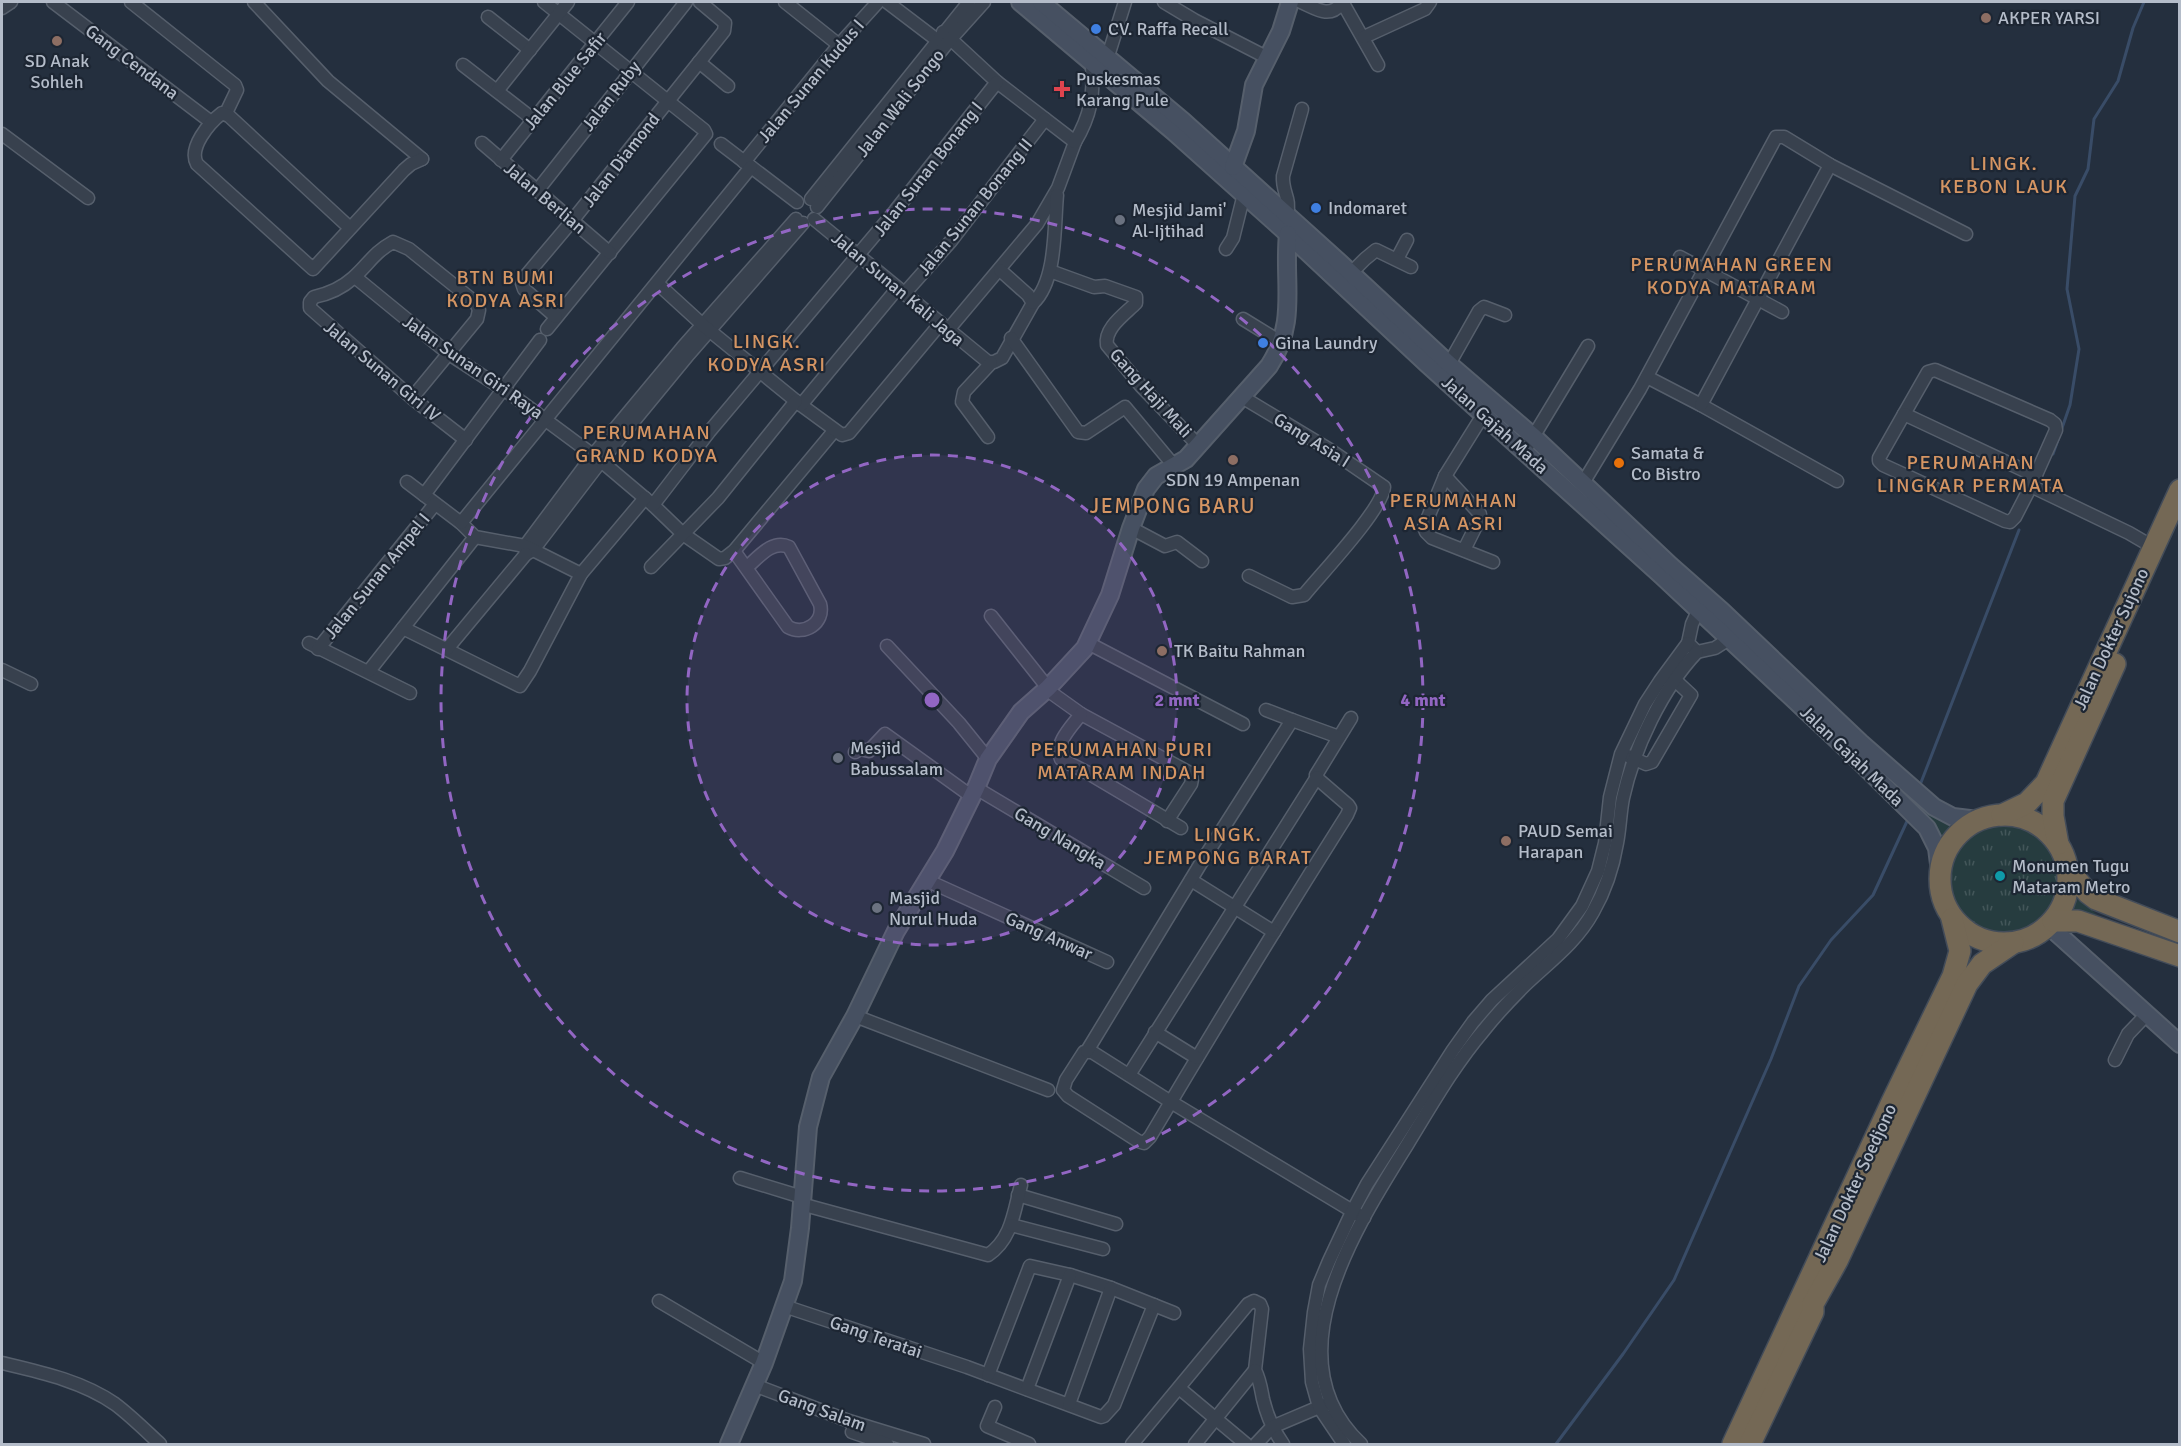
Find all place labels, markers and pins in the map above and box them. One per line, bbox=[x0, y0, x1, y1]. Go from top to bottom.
place label: AKPER YARSI bbox=[1998, 7, 2100, 29]
marker: AKPER YARSI bbox=[1979, 11, 1993, 25]
place label: CV. Raffa Recall bbox=[1108, 18, 1228, 40]
marker: CV. Raffa Recall bbox=[1089, 22, 1103, 36]
marker: SD Anak Sohleh bbox=[50, 34, 64, 48]
place label: SD Anak Sohleh bbox=[25, 50, 89, 93]
place label: Puskesmas Karang Pule bbox=[1076, 68, 1169, 111]
marker: Puskesmas Karang Pule bbox=[1053, 80, 1071, 98]
place label: Indomaret bbox=[1328, 197, 1407, 219]
place label: Mesjid Jami' Al-Ijtihad bbox=[1132, 199, 1226, 242]
marker: Indomaret bbox=[1309, 201, 1323, 215]
marker: Mesjid Jami' Al-Ijtihad bbox=[1113, 213, 1127, 227]
place label: Gina Laundry bbox=[1275, 332, 1378, 354]
marker: Gina Laundry bbox=[1256, 336, 1270, 350]
place label: Samata & Co Bistro bbox=[1631, 442, 1704, 485]
marker: SDN 19 Ampenan bbox=[1226, 453, 1240, 467]
marker: Samata & Co Bistro bbox=[1612, 456, 1626, 470]
place label: SDN 19 Ampenan bbox=[1166, 469, 1300, 491]
place label: TK Baitu Rahman bbox=[1174, 640, 1305, 662]
marker: TK Baitu Rahman bbox=[1155, 644, 1169, 658]
centre of rings bbox=[922, 690, 942, 710]
place label: Mesjid Babussalam bbox=[850, 737, 943, 780]
marker: Mesjid Babussalam bbox=[831, 751, 845, 765]
place label: PAUD Semai Harapan bbox=[1518, 820, 1613, 863]
marker: PAUD Semai Harapan bbox=[1499, 834, 1513, 848]
place label: Monumen Tugu Mataram Metro bbox=[2012, 855, 2130, 898]
marker: Monumen Tugu Mataram Metro bbox=[1993, 869, 2007, 883]
place label: Masjid Nurul Huda bbox=[889, 887, 977, 930]
marker: Masjid Nurul Huda bbox=[870, 901, 884, 915]

